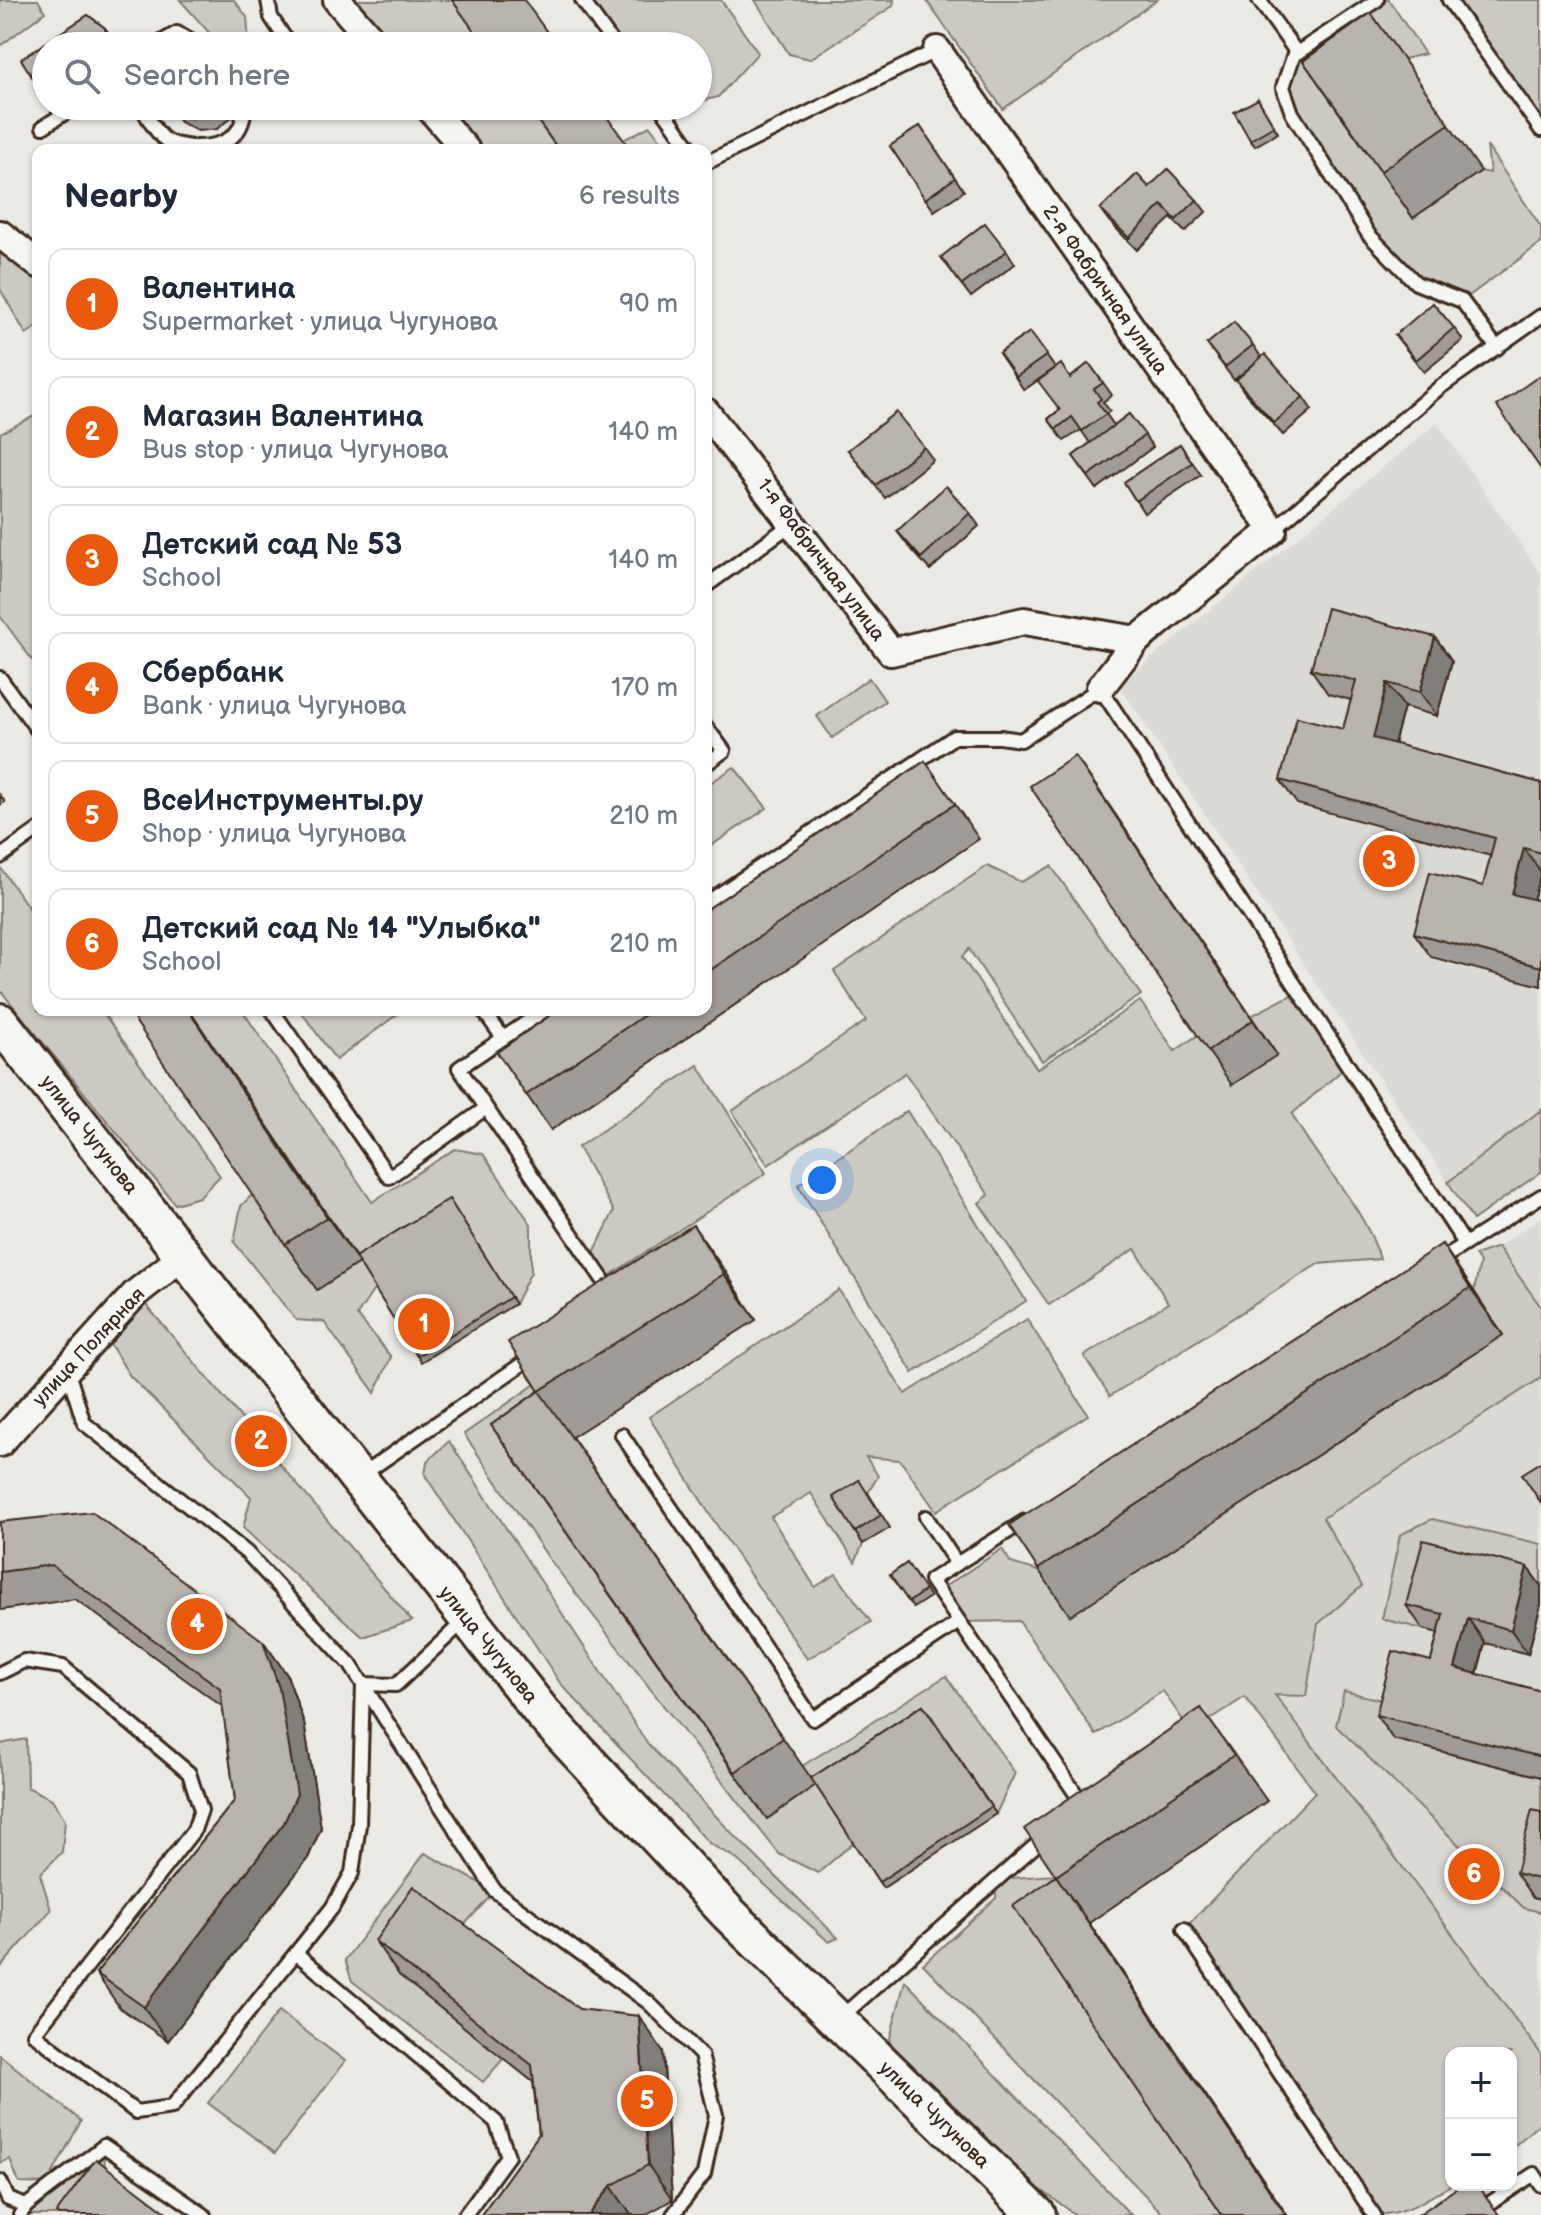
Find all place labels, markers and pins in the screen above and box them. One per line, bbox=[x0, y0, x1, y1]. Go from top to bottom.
pin: 3 bbox=[1363, 831, 1415, 891]
pin: 1 bbox=[398, 1294, 450, 1354]
pin: 2 bbox=[235, 1411, 287, 1471]
pin: 4 bbox=[171, 1594, 223, 1654]
pin: 6 bbox=[1448, 1844, 1500, 1904]
pin: 5 bbox=[621, 2071, 673, 2131]

